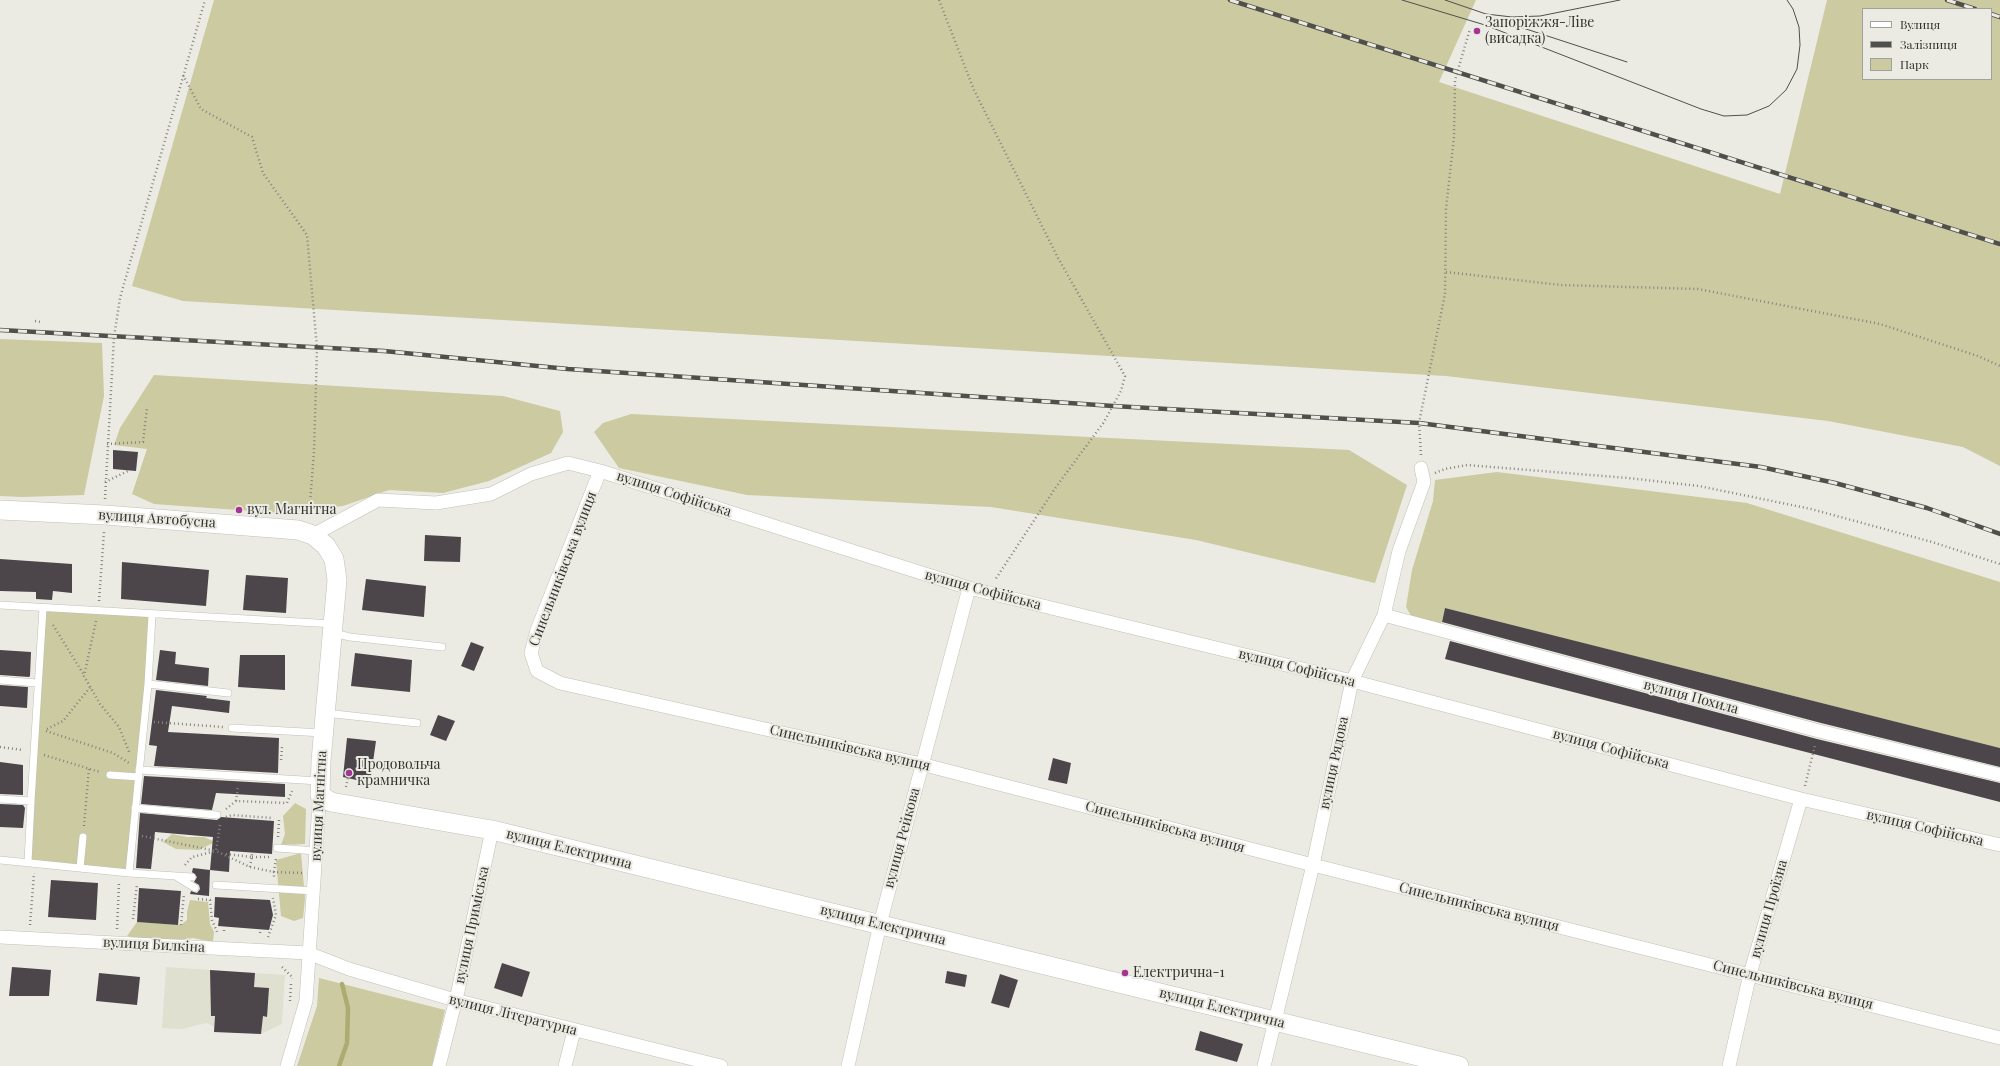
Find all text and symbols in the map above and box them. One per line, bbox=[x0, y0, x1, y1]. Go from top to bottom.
legend bbox=[1862, 8, 1992, 80]
place label: Запоріжжя-Ліве (висадка) bbox=[1485, 15, 1594, 48]
text: Вулиця bbox=[1900, 16, 1940, 32]
marker: Запоріжжя-Ліве (висадка) bbox=[1472, 26, 1482, 36]
text: Залізниця bbox=[1900, 36, 1957, 52]
text: Парк bbox=[1900, 56, 1929, 72]
street label: вулиця Софійська bbox=[614, 468, 734, 520]
street label: Синельниківська вулиця bbox=[526, 489, 600, 649]
place label: вул. Магнітна bbox=[247, 502, 337, 518]
marker: вул. Магнітна bbox=[234, 505, 244, 515]
street label: вулиця Автобусна bbox=[98, 507, 216, 531]
street label: вулиця Софійська bbox=[923, 566, 1043, 614]
street label: вулиця Софійська bbox=[1237, 645, 1357, 691]
street label: вулиця Похила bbox=[1642, 676, 1740, 718]
street label: вулиця Рядова bbox=[1316, 715, 1352, 811]
street label: Синельниківська вулиця bbox=[768, 721, 932, 775]
street label: вулиця Софійська bbox=[1551, 725, 1671, 773]
street label: вулиця Магнітна bbox=[308, 750, 330, 862]
place label: Продовольча крамничка bbox=[357, 757, 441, 790]
marker: Продовольча крамничка bbox=[344, 768, 354, 778]
street label: вулиця Рейкова bbox=[881, 786, 923, 890]
street label: Синельниківська вулиця bbox=[1083, 798, 1247, 856]
street label: вулиця Софійська bbox=[1865, 806, 1985, 850]
street label: вулиця Електрична bbox=[504, 825, 634, 873]
street label: вулиця Проїзна bbox=[1747, 858, 1791, 960]
street label: вулиця Приміська bbox=[451, 865, 493, 985]
street label: Синельниківська вулиця bbox=[1397, 879, 1561, 935]
street label: вулиця Електрична bbox=[818, 901, 948, 949]
street label: вулиця Билкіна bbox=[103, 934, 205, 956]
street label: Синельниківська вулиця bbox=[1711, 957, 1875, 1013]
place label: Електрична-1 bbox=[1133, 965, 1225, 981]
marker: Електрична-1 bbox=[1120, 968, 1130, 978]
street label: вулиця Електрична bbox=[1157, 984, 1287, 1032]
street label: вулиця Літературна bbox=[447, 991, 579, 1039]

